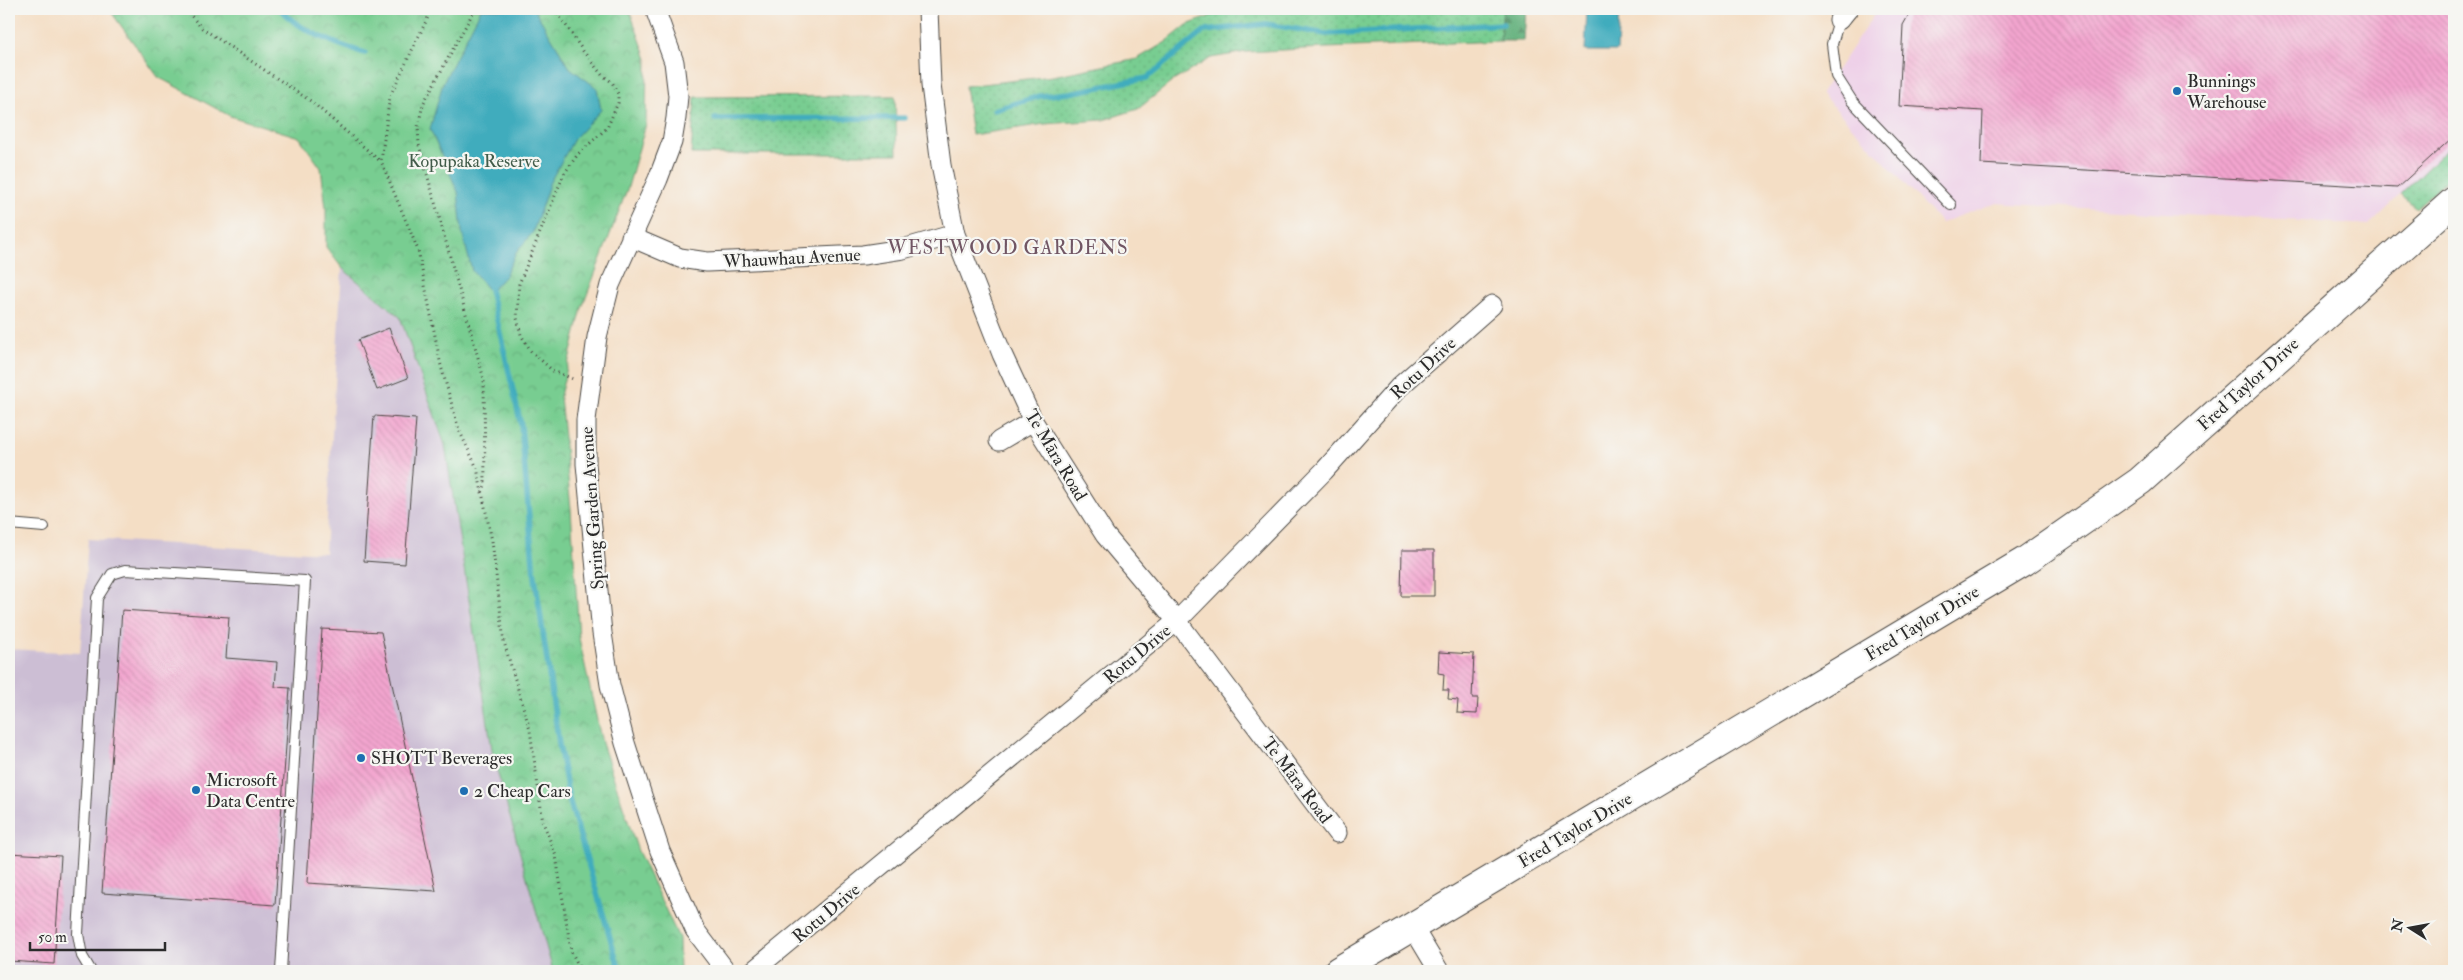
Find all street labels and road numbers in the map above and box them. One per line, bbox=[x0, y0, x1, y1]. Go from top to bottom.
street label: Whauwhau Avenue bbox=[722, 243, 862, 274]
street label: Rotu Drive bbox=[1386, 332, 1461, 405]
street label: Fred Taylor Drive bbox=[2193, 332, 2304, 436]
street label: Te Māra Road bbox=[1019, 405, 1092, 505]
street label: Spring Garden Avenue bbox=[575, 425, 610, 590]
street label: Fred Taylor Drive bbox=[1861, 580, 1984, 667]
street label: Rotu Drive bbox=[1099, 619, 1176, 689]
street label: Te Māra Road bbox=[1257, 732, 1337, 828]
street label: Fred Taylor Drive bbox=[1514, 787, 1637, 874]
street label: Rotu Drive bbox=[788, 878, 865, 948]

